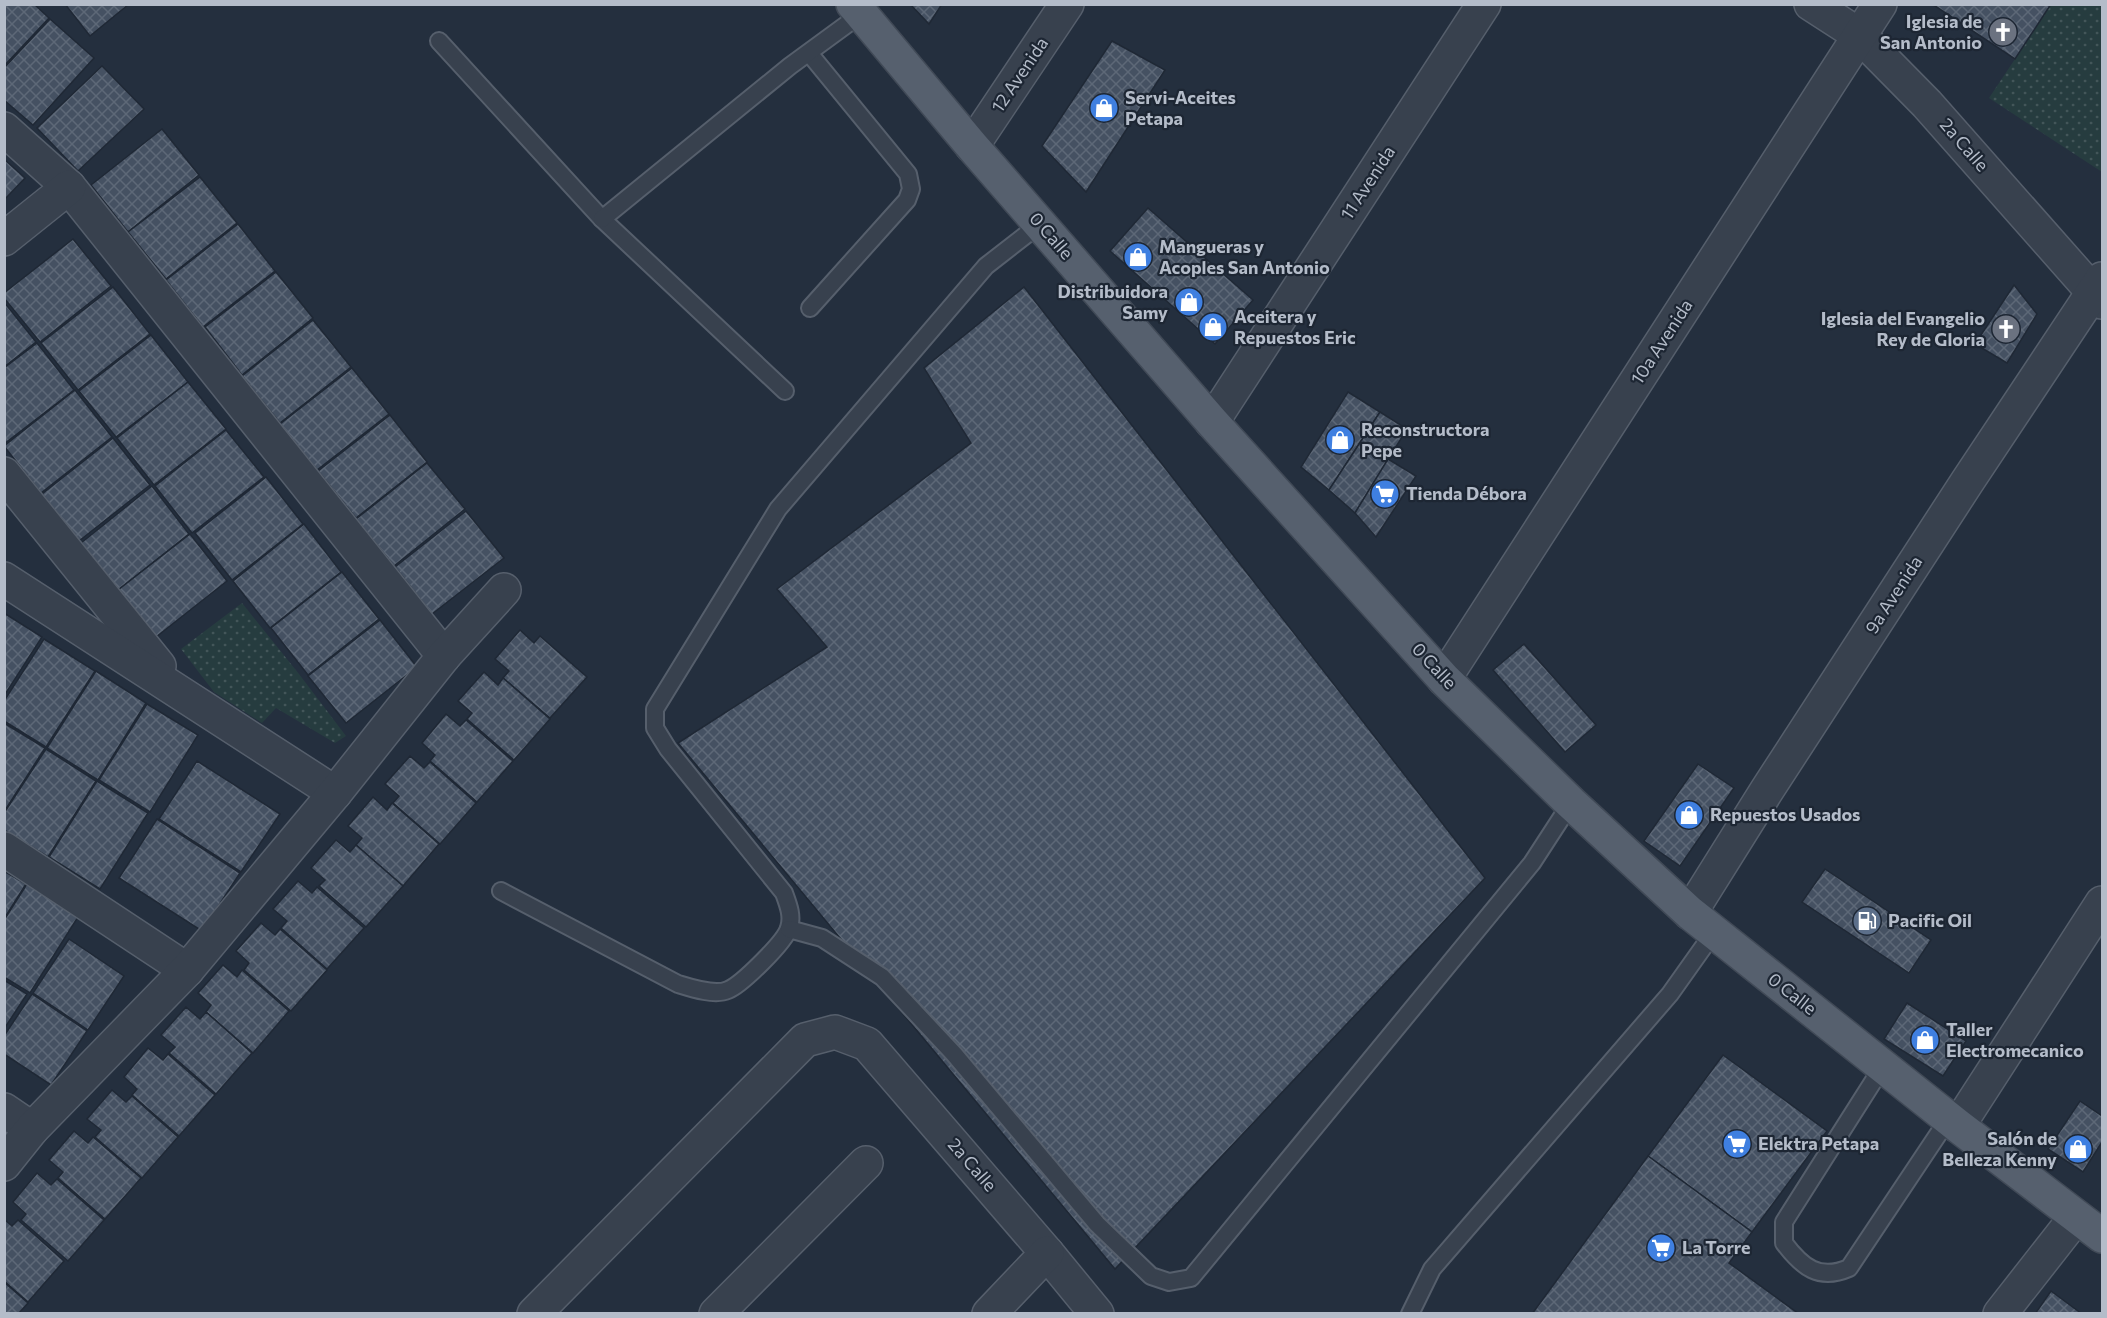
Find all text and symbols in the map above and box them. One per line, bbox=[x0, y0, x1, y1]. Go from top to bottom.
place label: Iglesia de San Antonio bbox=[1880, 10, 1982, 53]
church icon: Iglesia de San Antonio bbox=[1987, 16, 2019, 48]
street label: 12 Avenida bbox=[986, 33, 1052, 116]
place label: Servi-Aceites Petapa bbox=[1125, 86, 1236, 129]
shop icon: Servi-Aceites Petapa bbox=[1088, 92, 1120, 124]
street label: 2a Calle bbox=[1936, 113, 1994, 175]
street label: 11 Avenida bbox=[1335, 141, 1399, 224]
street label: 0 Calle bbox=[1025, 207, 1078, 264]
place label: Mangueras y Acoples San Antonio bbox=[1159, 235, 1330, 278]
shop icon: Mangueras y Acoples San Antonio bbox=[1122, 241, 1154, 273]
place label: Distribuidora Samy bbox=[1058, 280, 1168, 323]
shop icon: Distribuidora Samy bbox=[1173, 286, 1205, 318]
street label: 10a Avenida bbox=[1625, 295, 1697, 388]
place label: Aceitera y Repuestos Eric bbox=[1234, 305, 1356, 348]
place label: Iglesia del Evangelio Rey de Gloria bbox=[1821, 307, 1985, 350]
shop icon: Aceitera y Repuestos Eric bbox=[1197, 311, 1229, 343]
church icon: Iglesia del Evangelio Rey de Gloria bbox=[1990, 313, 2022, 345]
place label: Reconstructora Pepe bbox=[1361, 418, 1489, 461]
shop icon: Reconstructora Pepe bbox=[1324, 424, 1356, 456]
supermarket icon: Tienda Débora bbox=[1369, 478, 1401, 510]
place label: Tienda Débora bbox=[1406, 482, 1527, 504]
street label: 9a Avenida bbox=[1860, 551, 1927, 638]
street label: 0 Calle bbox=[1408, 637, 1462, 693]
shop icon: Repuestos Usados bbox=[1673, 799, 1705, 831]
place label: Repuestos Usados bbox=[1710, 803, 1860, 825]
fuel station icon: Pacific Oil bbox=[1851, 905, 1883, 937]
place label: Pacific Oil bbox=[1888, 909, 1972, 931]
street label: 0 Calle bbox=[1764, 967, 1821, 1019]
place label: Taller Electromecanico bbox=[1946, 1018, 2084, 1061]
shop icon: Taller Electromecanico bbox=[1909, 1024, 1941, 1056]
place label: Salón de Belleza Kenny bbox=[1942, 1127, 2057, 1170]
supermarket icon: Elektra Petapa bbox=[1721, 1128, 1753, 1160]
place label: Elektra Petapa bbox=[1758, 1132, 1879, 1154]
street label: 2a Calle bbox=[944, 1133, 1002, 1195]
shop icon: Salón de Belleza Kenny bbox=[2062, 1133, 2094, 1165]
supermarket icon: La Torre bbox=[1645, 1232, 1677, 1264]
place label: La Torre bbox=[1682, 1236, 1751, 1258]

